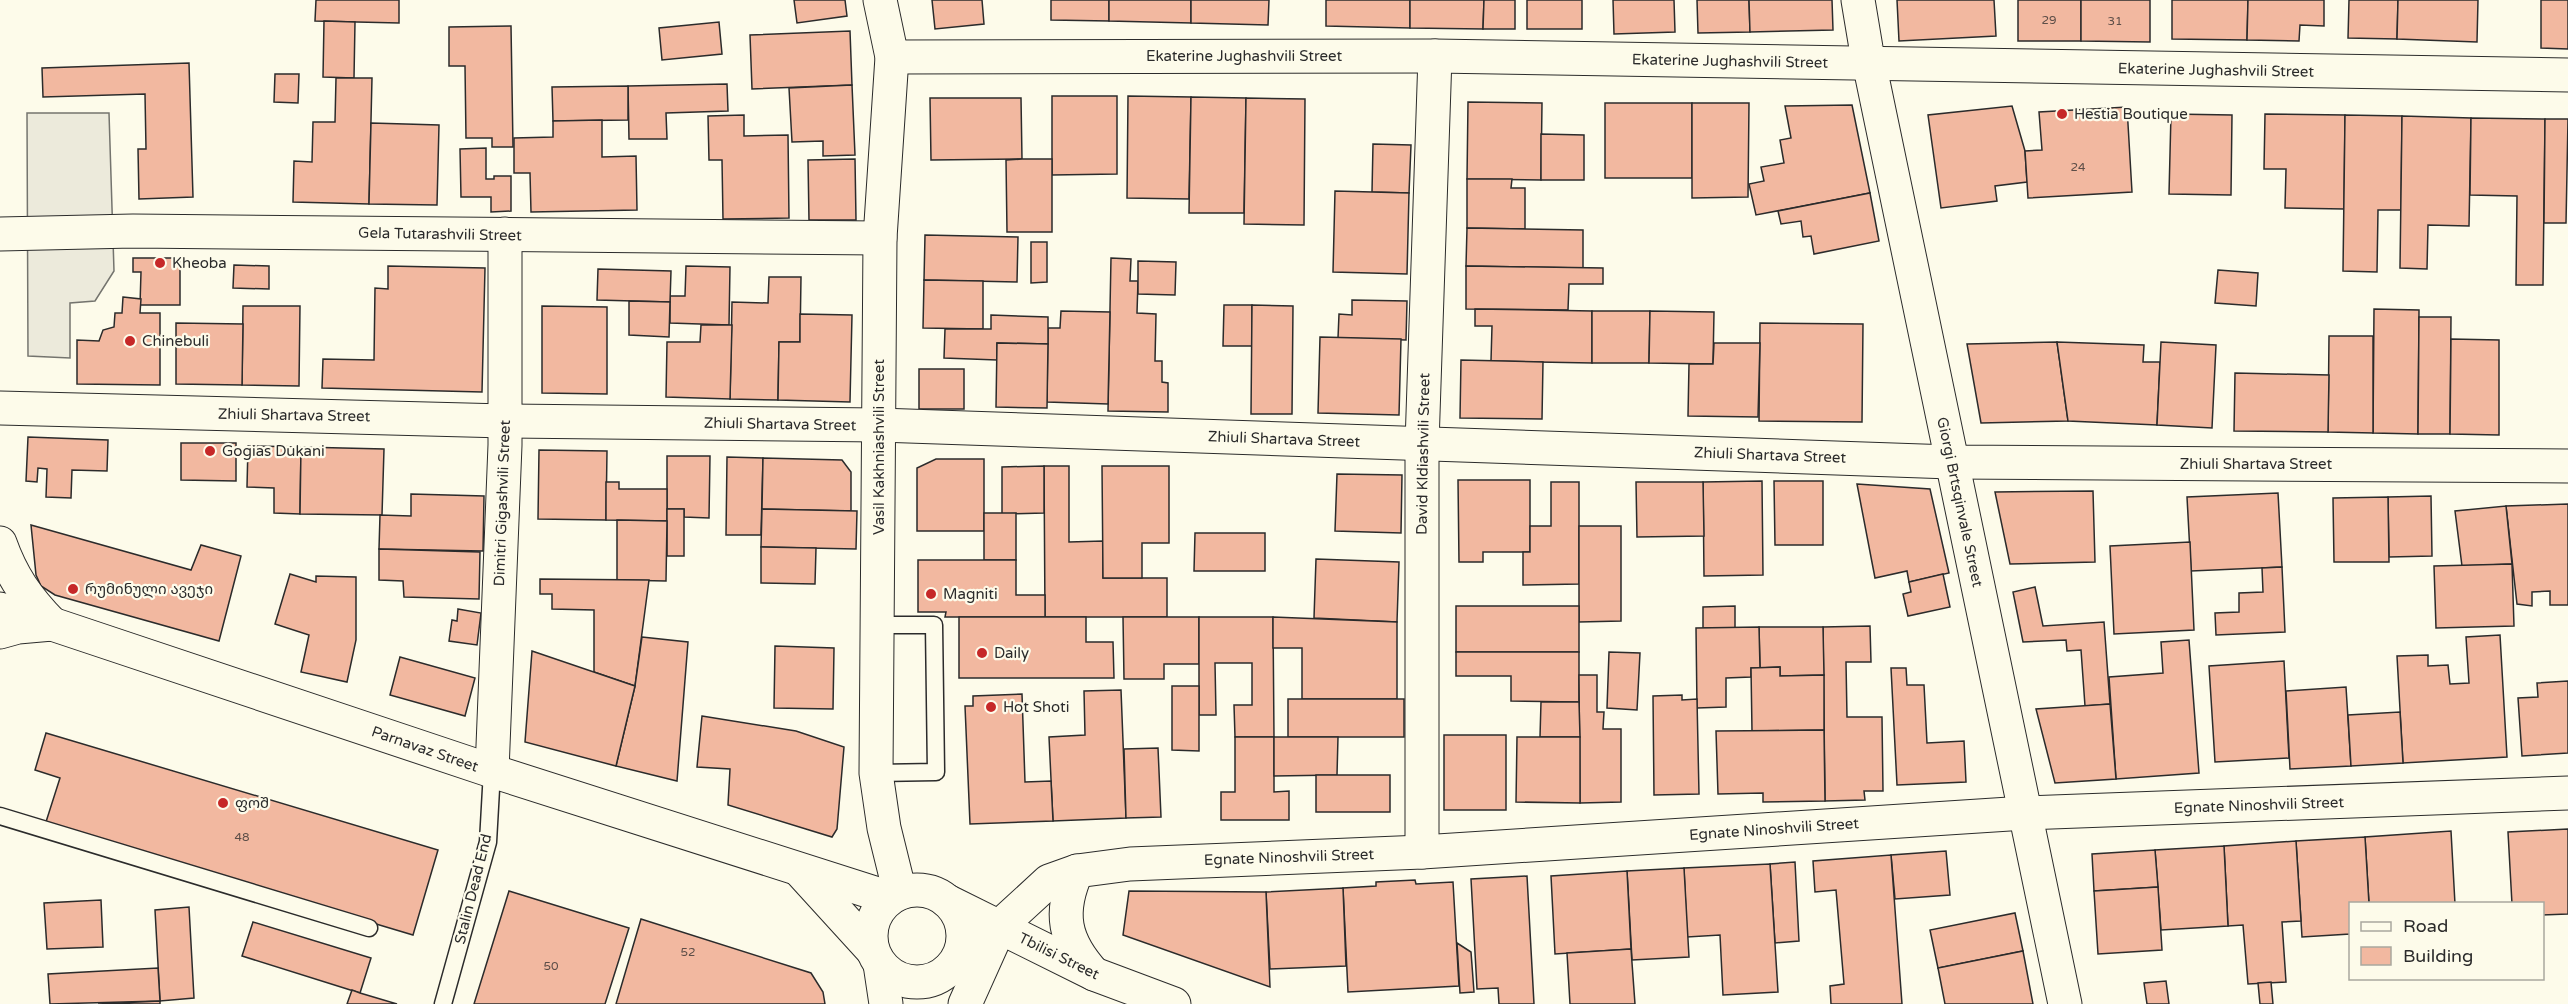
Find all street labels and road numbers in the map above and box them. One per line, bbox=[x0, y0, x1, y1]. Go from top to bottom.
street label: Ekaterine Jughashvili Street bbox=[1146, 47, 1342, 65]
street label: Ekaterine Jughashvili Street bbox=[1632, 50, 1829, 72]
street label: Ekaterine Jughashvili Street bbox=[2118, 59, 2315, 81]
street label: Gela Tutarashvili Street bbox=[358, 224, 522, 244]
street label: Vasil Kakhniashvili Street bbox=[870, 359, 888, 535]
street label: David Kldiashvili Street bbox=[1413, 373, 1433, 535]
street label: Zhiuli Shartava Street bbox=[218, 405, 371, 425]
street label: Zhiuli Shartava Street bbox=[704, 414, 857, 434]
street label: Giorgi Brtsqinvale Street bbox=[1933, 415, 1987, 589]
street label: Dimitri Gigashvili Street bbox=[490, 419, 514, 587]
street label: Zhiuli Shartava Street bbox=[1207, 427, 1361, 451]
street label: Zhiuli Shartava Street bbox=[1693, 443, 1847, 467]
street label: Zhiuli Shartava Street bbox=[2180, 455, 2332, 473]
street label: Parnavaz Street bbox=[369, 722, 481, 776]
street label: Egnate Ninoshvili Street bbox=[2174, 793, 2345, 817]
street label: Egnate Ninoshvili Street bbox=[1688, 814, 1860, 844]
street label: Stalin Dead End bbox=[451, 832, 495, 946]
street label: Egnate Ninoshvili Street bbox=[1204, 845, 1375, 869]
street label: Tbilisi Street bbox=[1016, 929, 1102, 983]

